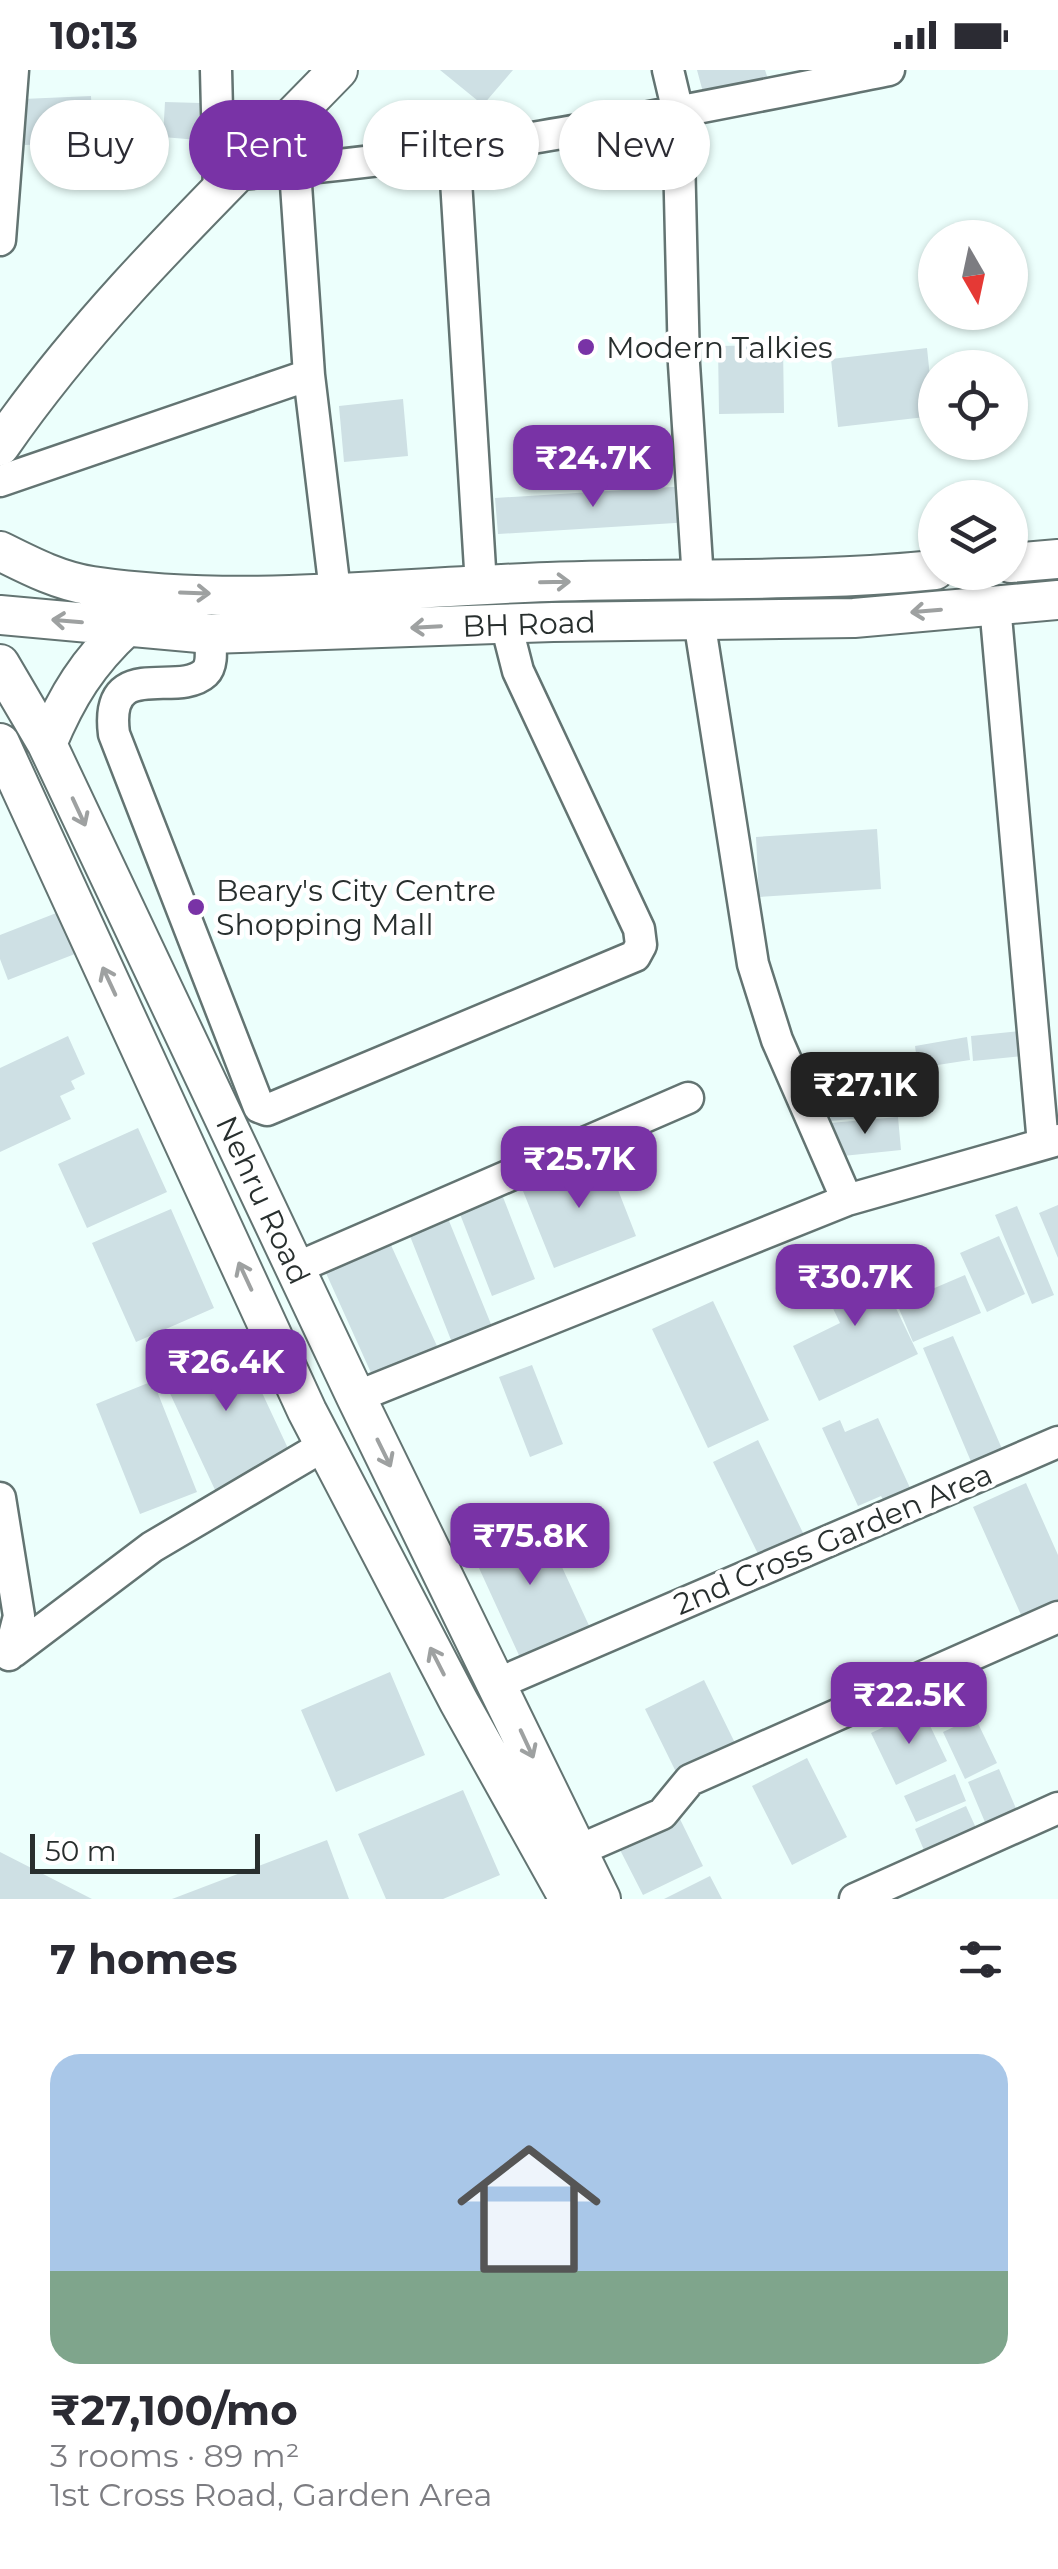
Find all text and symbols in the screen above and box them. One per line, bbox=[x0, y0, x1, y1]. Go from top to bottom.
text: 10:13 bbox=[50, 12, 138, 59]
chip: Buy bbox=[30, 100, 169, 190]
chip: Rent bbox=[189, 100, 343, 190]
chip: Filters bbox=[363, 100, 539, 190]
chip: New bbox=[559, 100, 710, 190]
north arrow bbox=[918, 220, 1028, 330]
map controls bbox=[918, 220, 1028, 590]
place label: Modern Talkies bbox=[606, 329, 833, 366]
marker: Modern Talkies bbox=[575, 336, 597, 358]
button: locate bbox=[918, 350, 1028, 460]
pin: ₹24.7K bbox=[512, 425, 674, 510]
text: ₹24.7K bbox=[535, 438, 651, 477]
button: layers bbox=[918, 480, 1028, 590]
one-way arrow bbox=[539, 572, 571, 591]
one-way arrow bbox=[179, 583, 211, 602]
one-way arrow bbox=[910, 602, 943, 621]
street label: BH Road bbox=[462, 603, 596, 645]
one-way arrow bbox=[52, 612, 84, 631]
one-way arrow bbox=[411, 618, 443, 637]
one-way arrow bbox=[70, 796, 89, 826]
place label: Beary's City Centre Shopping Mall bbox=[216, 872, 496, 943]
marker: Beary's City Centre Shopping Mall bbox=[185, 896, 207, 918]
one-way arrow bbox=[99, 967, 118, 997]
pin: ₹27.1K bbox=[784, 1052, 946, 1137]
text: ₹27.1K bbox=[813, 1065, 917, 1104]
street label: Nehru Road bbox=[208, 1110, 318, 1290]
pin: ₹25.7K bbox=[498, 1126, 660, 1211]
text: ₹25.7K bbox=[523, 1139, 635, 1178]
pin: ₹30.7K bbox=[774, 1244, 936, 1329]
text: ₹30.7K bbox=[798, 1257, 912, 1296]
one-way arrow bbox=[235, 1262, 254, 1292]
pin: ₹26.4K bbox=[145, 1329, 307, 1414]
text: ₹26.4K bbox=[168, 1342, 284, 1381]
one-way arrow bbox=[375, 1437, 394, 1467]
street label: 2nd Cross Garden Area bbox=[668, 1455, 998, 1623]
pin: ₹75.8K bbox=[449, 1503, 611, 1588]
text: ₹75.8K bbox=[472, 1516, 588, 1555]
one-way arrow bbox=[427, 1646, 446, 1676]
pin: ₹22.5K bbox=[828, 1662, 990, 1747]
text: ₹22.5K bbox=[853, 1675, 965, 1714]
one-way arrow bbox=[519, 1729, 538, 1759]
scale bar bbox=[30, 1829, 260, 1873]
text: 50 m bbox=[45, 1834, 116, 1868]
icon: filters bbox=[953, 1932, 1008, 1987]
text: 7 homes bbox=[50, 1933, 238, 1985]
icon: home bbox=[439, 2119, 619, 2299]
text: ₹27,100/mo bbox=[50, 2384, 298, 2436]
text: 3 rooms · 89 m² bbox=[50, 2436, 299, 2475]
text: 1st Cross Road, Garden Area bbox=[50, 2475, 492, 2514]

